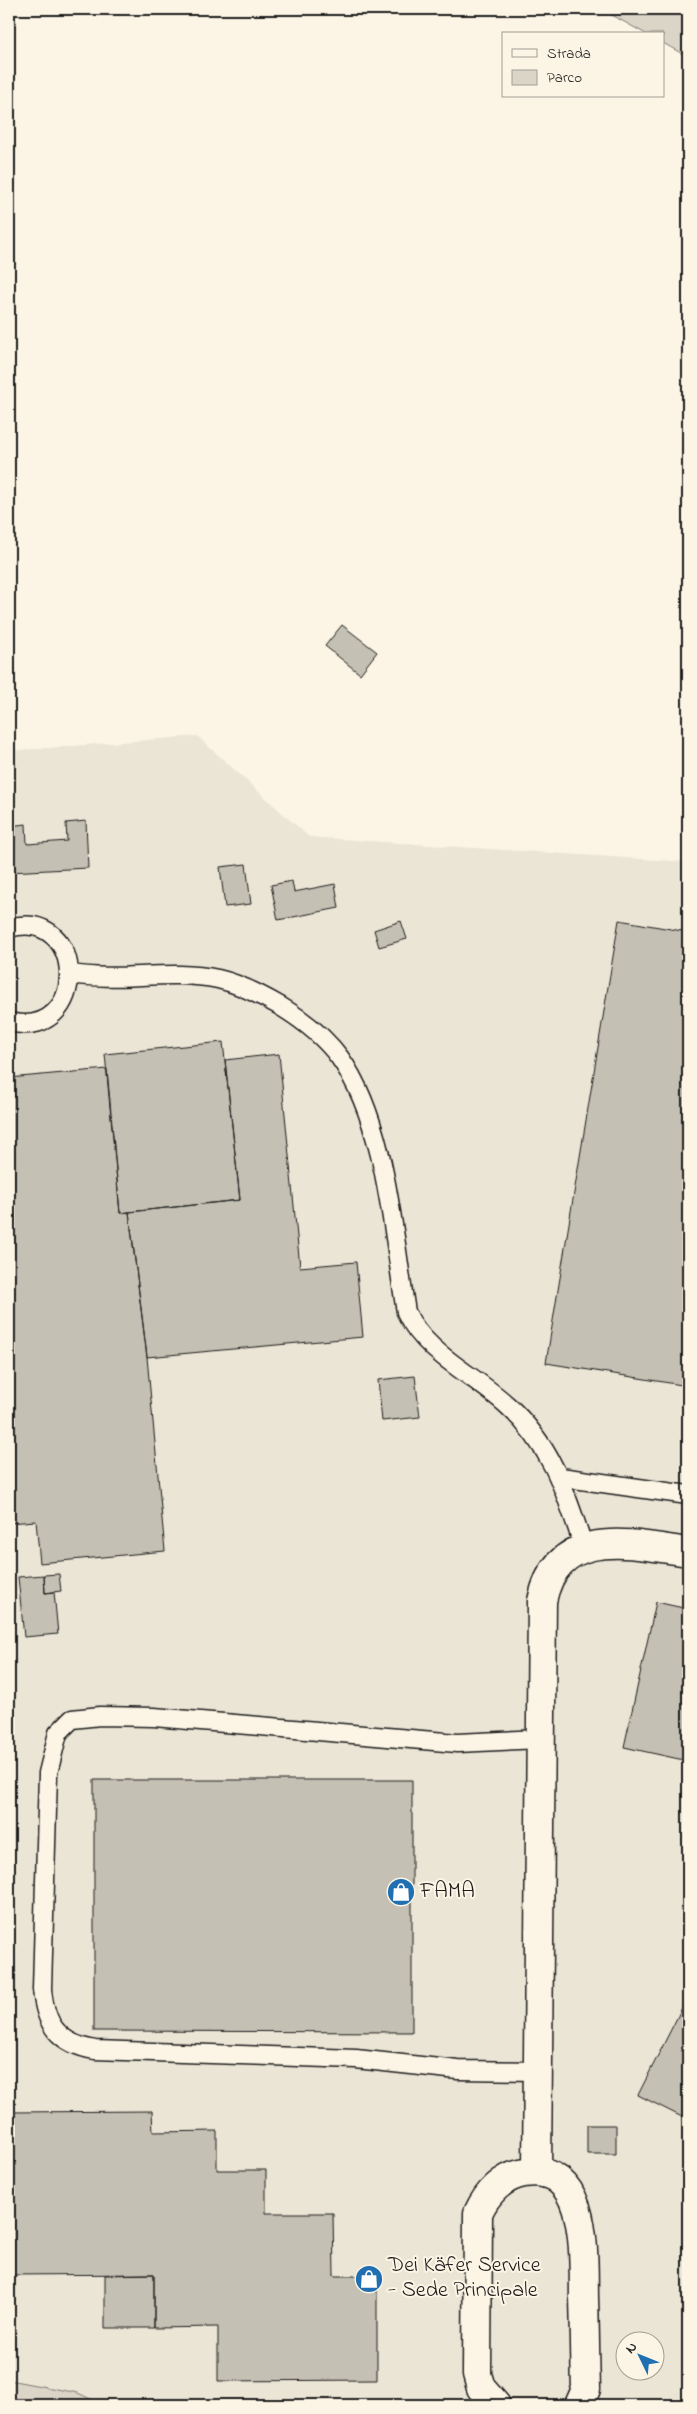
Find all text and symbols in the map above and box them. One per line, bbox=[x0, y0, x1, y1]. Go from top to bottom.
legend bbox=[502, 32, 664, 98]
text: Strada bbox=[547, 43, 591, 65]
text: Parco bbox=[547, 67, 582, 89]
place label: FAMA bbox=[419, 1876, 475, 1908]
shop icon: FAMA bbox=[386, 1877, 416, 1907]
place label: Dei Käfer Service - Sede Principale bbox=[387, 2250, 541, 2307]
shop icon: Dei Käfer Service - Sede Principale bbox=[354, 2264, 384, 2294]
north arrow bbox=[614, 2332, 664, 2382]
text: N bbox=[621, 2338, 642, 2359]

